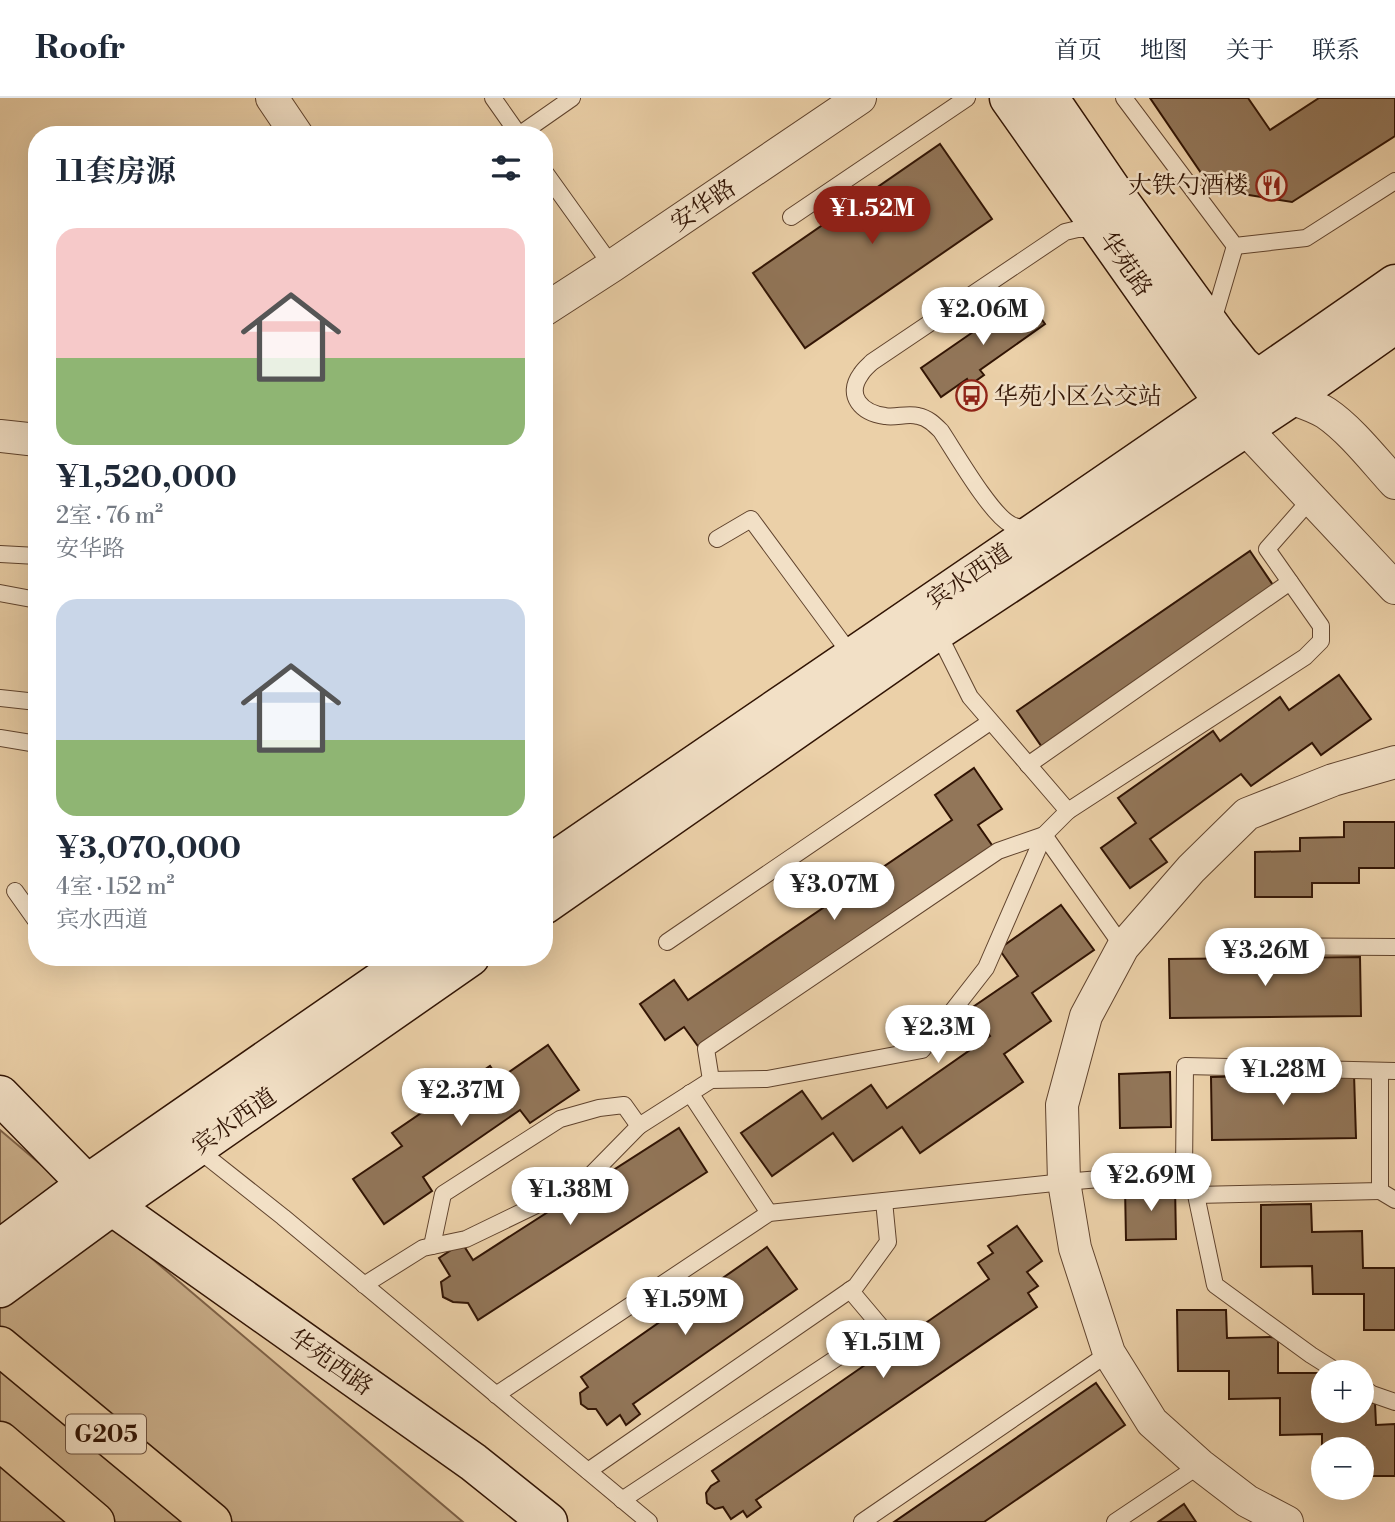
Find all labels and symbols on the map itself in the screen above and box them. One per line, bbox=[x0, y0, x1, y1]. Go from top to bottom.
restaurant icon: 大铁勺酒楼 bbox=[1254, 168, 1288, 202]
place label: 大铁勺酒楼 bbox=[1128, 171, 1248, 201]
street label: 安华路 bbox=[665, 173, 742, 238]
pin: ¥1.52M bbox=[815, 186, 929, 246]
street label: 华苑路 bbox=[1092, 226, 1158, 303]
pin: ¥2.06M bbox=[926, 288, 1040, 347]
bus stop icon: 华苑小区公交站 bbox=[954, 379, 988, 413]
place label: 华苑小区公交站 bbox=[994, 382, 1162, 412]
street label: 宾水西道 bbox=[921, 538, 1018, 616]
pin: ¥3.07M bbox=[777, 862, 891, 922]
pin: ¥3.26M bbox=[1208, 928, 1322, 988]
pin: ¥2.3M bbox=[889, 1006, 987, 1065]
pin: ¥1.28M bbox=[1226, 1048, 1340, 1107]
pin: ¥2.37M bbox=[404, 1068, 518, 1128]
street label: 宾水西道 bbox=[187, 1082, 282, 1162]
pin: ¥2.69M bbox=[1094, 1154, 1208, 1213]
pin: ¥1.38M bbox=[513, 1168, 627, 1227]
pin: ¥1.59M bbox=[628, 1278, 742, 1337]
pin: ¥1.51M bbox=[826, 1320, 940, 1380]
street label: 华苑西路 bbox=[283, 1323, 378, 1403]
road number: G205 bbox=[66, 1414, 146, 1454]

